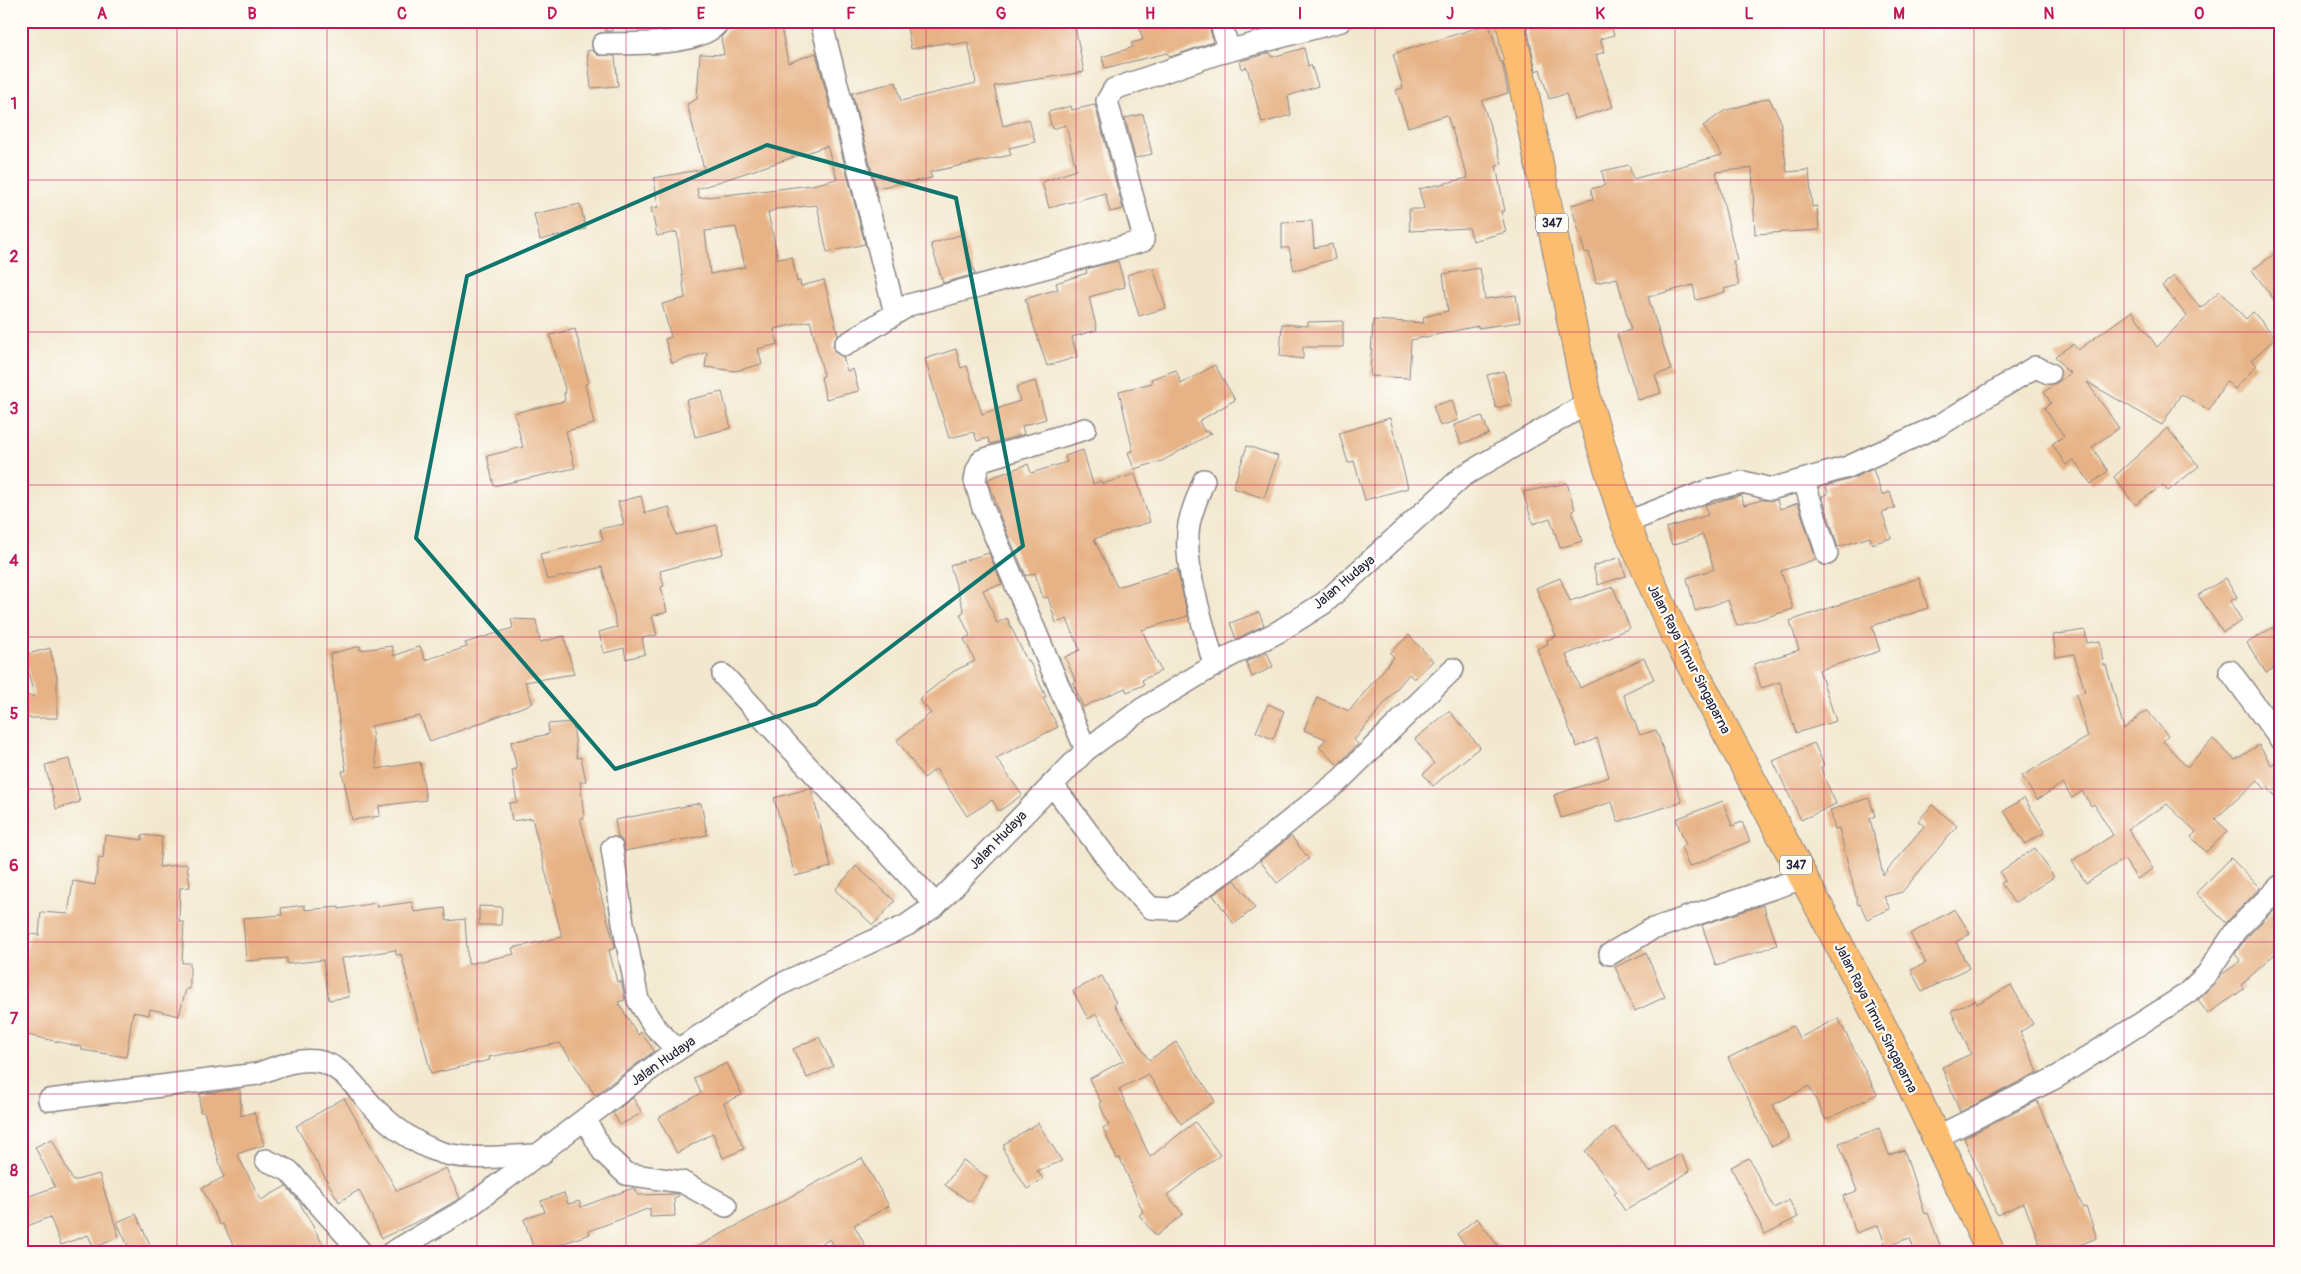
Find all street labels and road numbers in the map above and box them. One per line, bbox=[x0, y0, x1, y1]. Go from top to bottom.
road number: 347 bbox=[1536, 214, 1568, 232]
street label: Jalan Hudaya bbox=[1310, 551, 1378, 613]
street label: Jalan Raya Timur Singaparna bbox=[1644, 581, 1734, 737]
street label: Jalan Hudaya bbox=[966, 807, 1030, 873]
road number: 347 bbox=[1780, 856, 1812, 874]
street label: Jalan Raya Timur Singaparna bbox=[1831, 940, 1921, 1096]
street label: Jalan Hudaya bbox=[627, 1032, 699, 1090]

